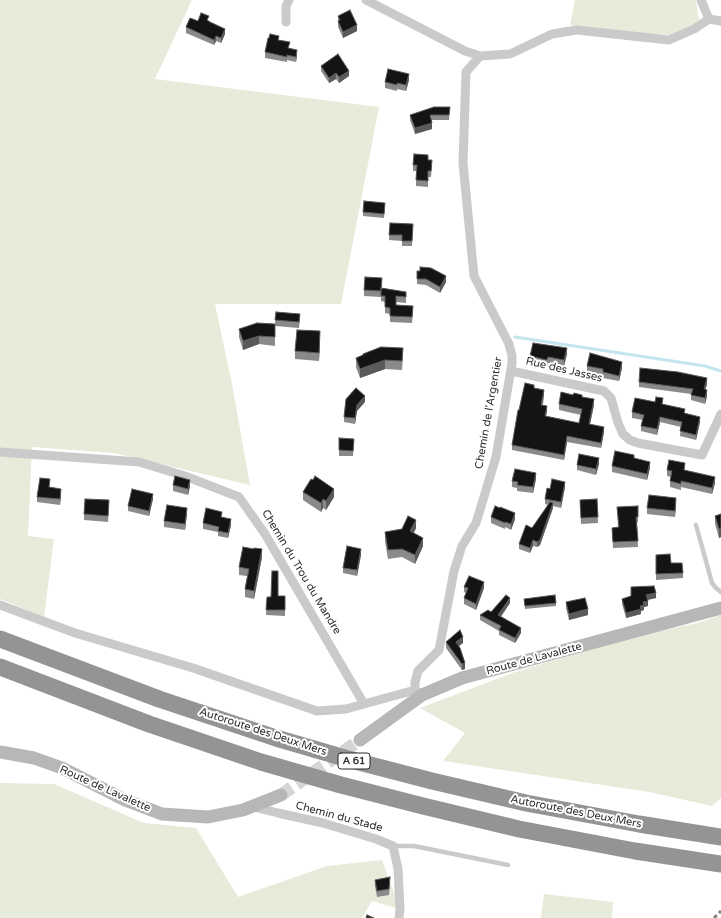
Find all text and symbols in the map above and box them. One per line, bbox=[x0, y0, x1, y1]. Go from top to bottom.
street label: Rue des Jasses bbox=[524, 355, 604, 385]
street label: Chemin de l'Argentier bbox=[473, 356, 505, 470]
street label: Chemin du Trou du Mandre bbox=[259, 507, 343, 637]
street label: Route de Lavalette bbox=[485, 640, 583, 678]
street label: Autoroute des Deux Mers bbox=[198, 705, 328, 759]
road number: A 61 bbox=[338, 753, 370, 769]
street label: Route de Lavalette bbox=[57, 763, 153, 815]
street label: Autoroute des Deux Mers bbox=[509, 793, 643, 831]
street label: Chemin du Stade bbox=[294, 799, 384, 835]

